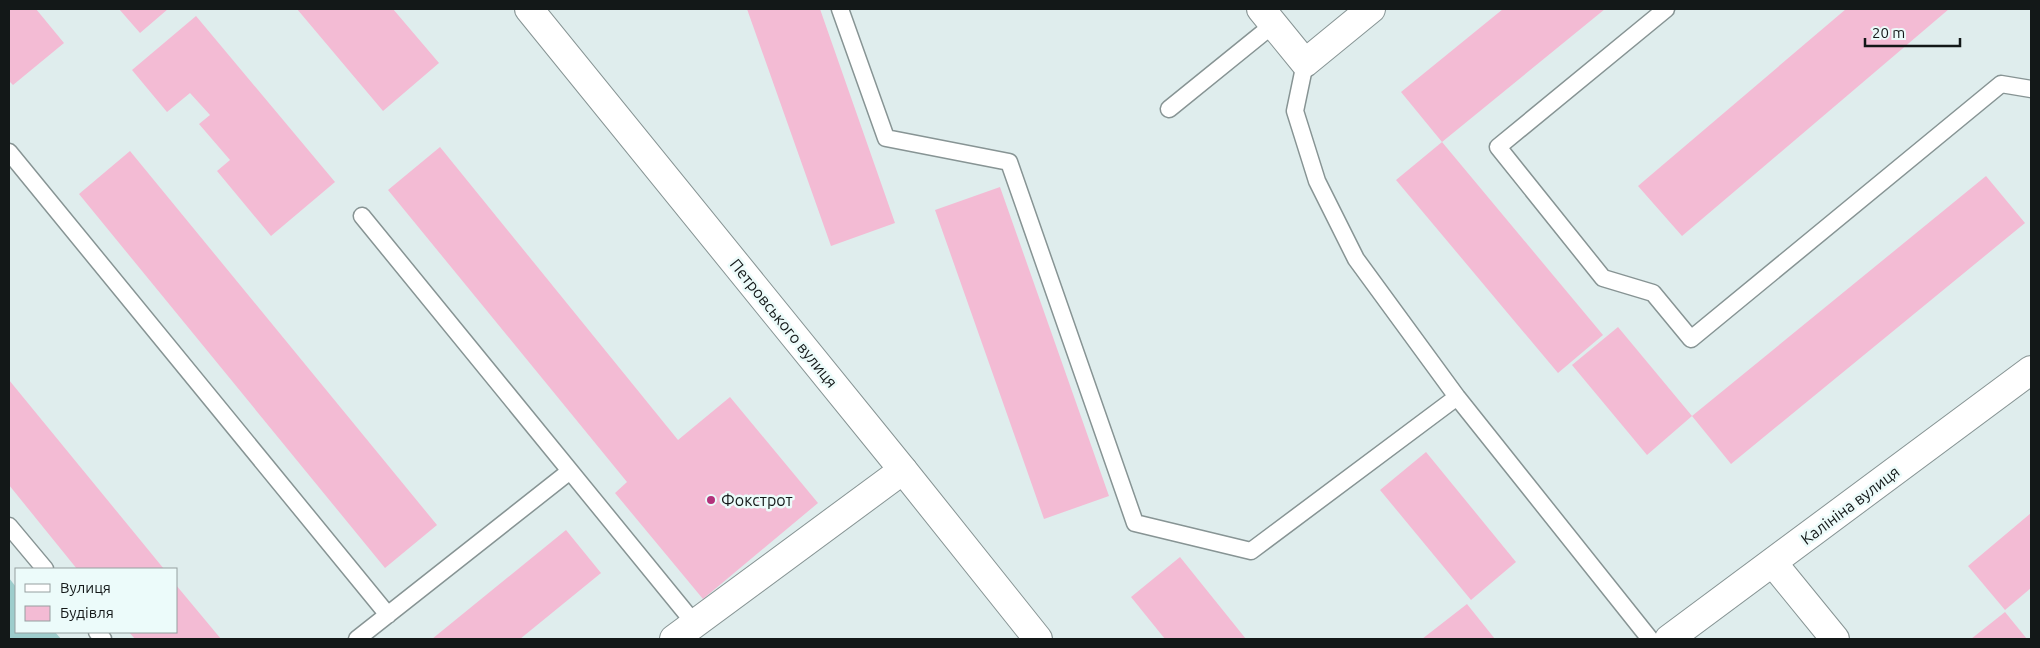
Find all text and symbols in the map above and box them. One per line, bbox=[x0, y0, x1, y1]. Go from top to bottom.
scale bar bbox=[1865, 15, 1960, 47]
text: 20 m bbox=[1872, 24, 1905, 41]
street label: Петровського вулиця bbox=[727, 255, 841, 391]
street label: Калініна вулиця bbox=[1797, 462, 1903, 548]
place label: Фокстрот bbox=[721, 491, 793, 509]
marker: Фокстрот bbox=[705, 494, 717, 506]
legend bbox=[15, 568, 178, 633]
text: Вулиця bbox=[60, 579, 111, 596]
text: Будівля bbox=[60, 604, 114, 621]

